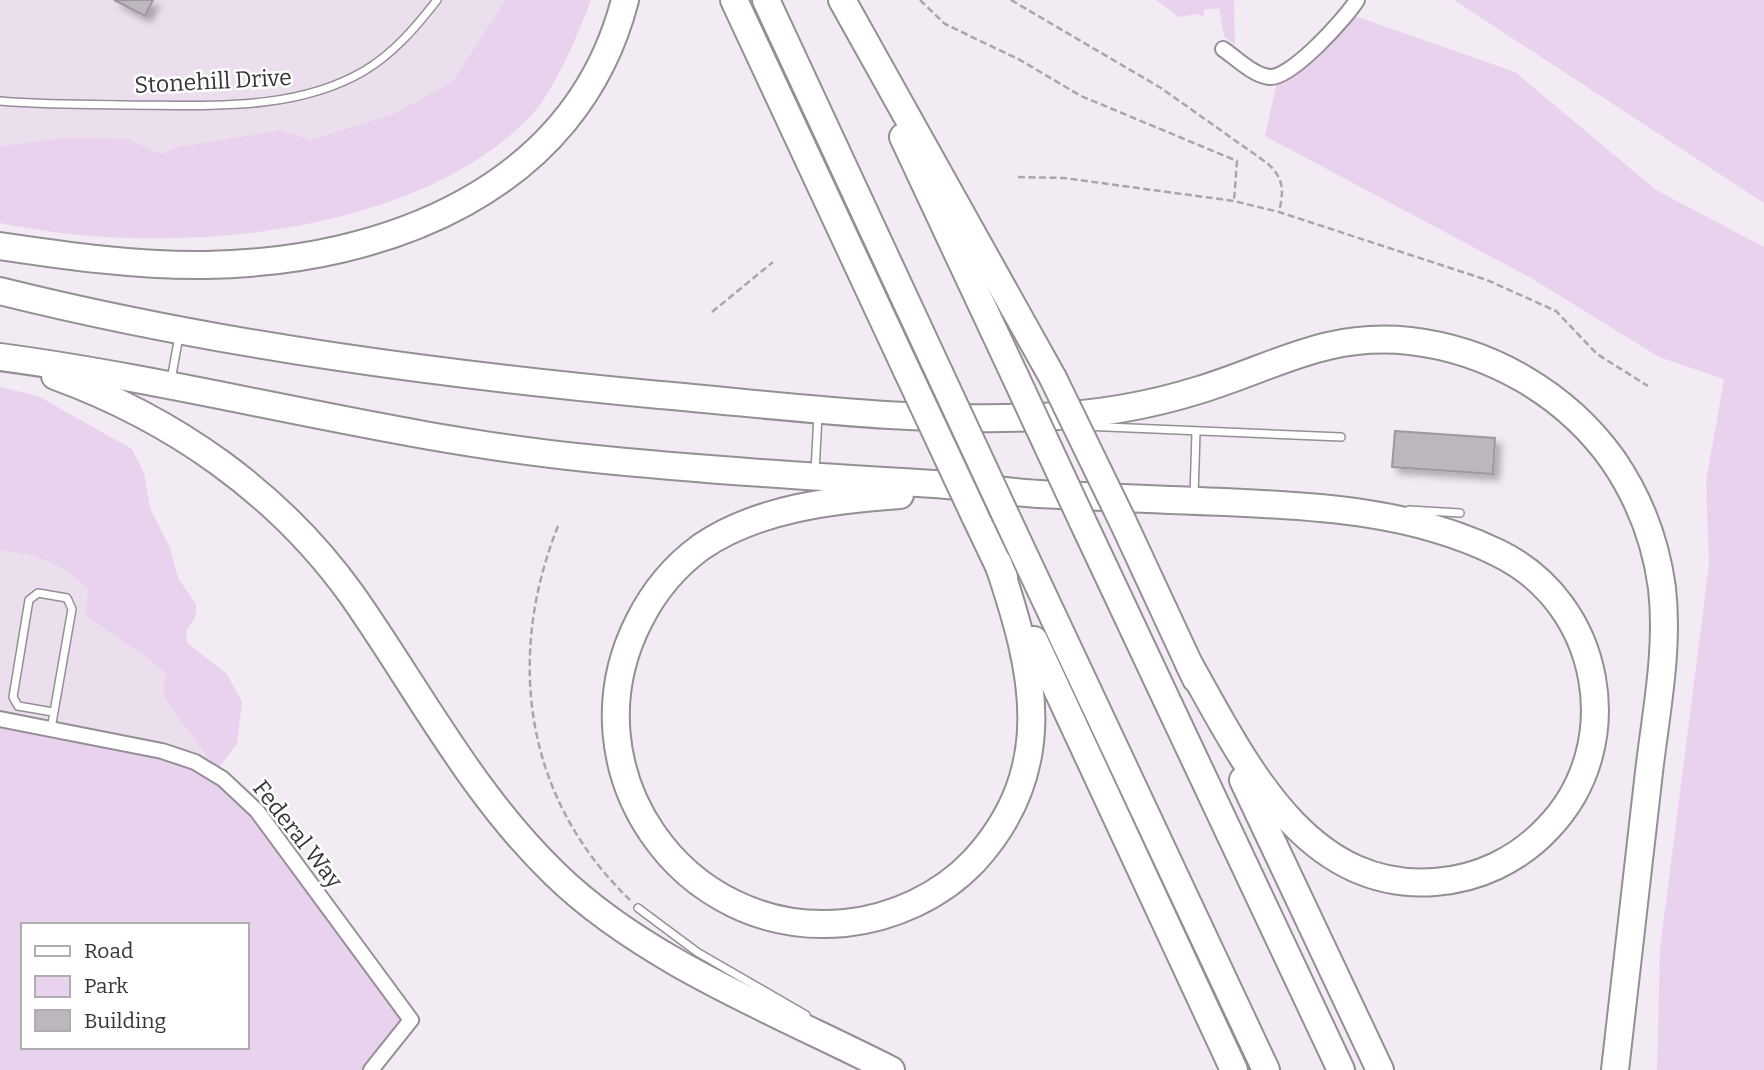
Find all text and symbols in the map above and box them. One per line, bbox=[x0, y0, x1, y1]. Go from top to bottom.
street label: Stonehill Drive bbox=[134, 63, 292, 99]
street label: Federal Way bbox=[247, 774, 349, 894]
legend bbox=[21, 923, 248, 1049]
text: Road bbox=[84, 938, 133, 964]
text: Park bbox=[84, 973, 128, 999]
text: Building bbox=[84, 1008, 167, 1034]

